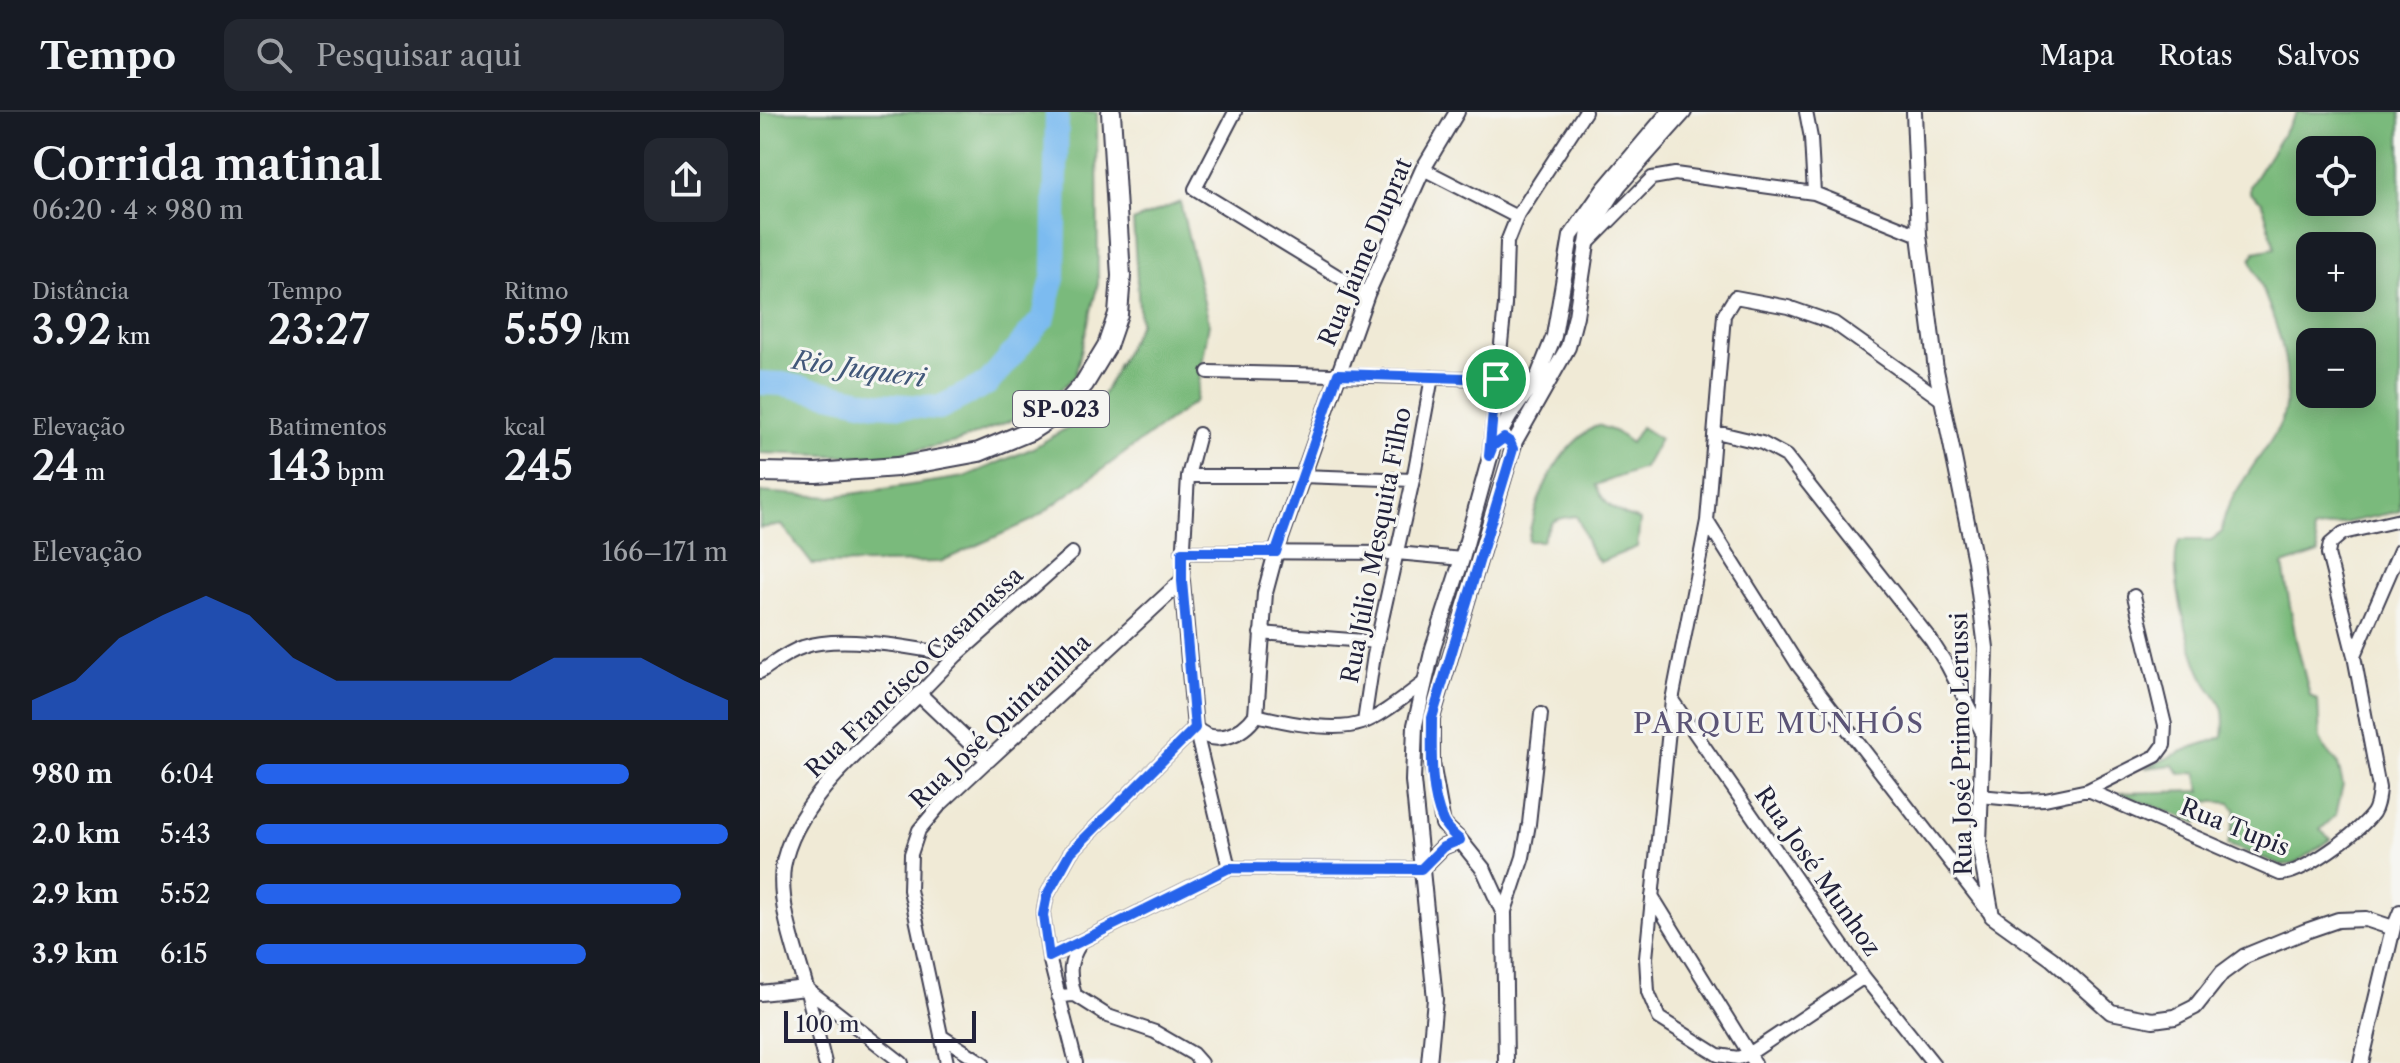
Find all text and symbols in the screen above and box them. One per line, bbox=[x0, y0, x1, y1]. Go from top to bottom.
search box bbox=[224, 19, 784, 91]
text: Tempo bbox=[40, 32, 176, 79]
icon: search bbox=[252, 33, 296, 77]
text: Pesquisar aqui bbox=[316, 37, 521, 74]
text: Mapa bbox=[2040, 38, 2115, 72]
text: Rotas bbox=[2159, 38, 2233, 72]
text: Salvos bbox=[2277, 38, 2360, 72]
map controls bbox=[2296, 136, 2376, 408]
button: locate bbox=[2296, 136, 2376, 216]
text: Corrida matinal bbox=[32, 137, 383, 191]
button: share bbox=[644, 138, 728, 222]
street label: Rua Jaime Duprat bbox=[1312, 153, 1418, 350]
text: 06:20 · 4 × 980 m bbox=[32, 194, 243, 226]
button: + bbox=[2296, 232, 2376, 312]
text: Distância bbox=[32, 278, 129, 305]
text: Tempo bbox=[268, 278, 342, 305]
text: Ritmo bbox=[504, 278, 569, 305]
text: 3.92 bbox=[32, 305, 111, 354]
text: 23:27 bbox=[268, 305, 369, 354]
text: 5:59 bbox=[504, 305, 583, 354]
text: km bbox=[111, 323, 150, 350]
text: /km bbox=[583, 323, 630, 350]
button: − bbox=[2296, 328, 2376, 408]
water label: Rio Juqueri bbox=[789, 344, 929, 394]
pin bbox=[1462, 345, 1530, 413]
icon: arrive bbox=[1474, 357, 1518, 401]
road number: SP-023 bbox=[1013, 391, 1109, 427]
street label: Rua Júlio Mesquita Filho bbox=[1335, 405, 1417, 685]
text: Elevação bbox=[32, 414, 125, 441]
text: Batimentos bbox=[268, 414, 387, 441]
text: kcal bbox=[504, 414, 546, 441]
text: 24 bbox=[32, 441, 79, 490]
text: 143 bbox=[268, 441, 332, 490]
text: 245 bbox=[504, 441, 573, 490]
text: m bbox=[79, 459, 105, 486]
text: bpm bbox=[332, 459, 385, 486]
text: Elevação bbox=[32, 536, 142, 568]
text: 166–171 m bbox=[602, 536, 728, 568]
street label: Rua Francisco Casamassa bbox=[799, 560, 1029, 784]
street label: Rua José Primo Lerussi bbox=[1944, 612, 1978, 876]
street label: Rua José Quintanilha bbox=[904, 627, 1097, 815]
district label: PARQUE MUNHÓS bbox=[1633, 706, 1925, 740]
text: 980 m bbox=[32, 758, 113, 790]
text: 6:04 bbox=[160, 758, 214, 790]
street label: Rua José Munhoz bbox=[1749, 781, 1887, 961]
street label: Rua Tupis bbox=[2176, 792, 2294, 862]
text: 2.0 km bbox=[32, 818, 120, 850]
text: 5:43 bbox=[160, 818, 211, 850]
text: 2.9 km bbox=[32, 878, 119, 910]
text: 5:52 bbox=[160, 878, 210, 910]
text: 3.9 km bbox=[32, 938, 118, 970]
text: 6:15 bbox=[160, 938, 208, 970]
scale bar bbox=[784, 1007, 976, 1043]
text: 100 m bbox=[796, 1011, 859, 1038]

